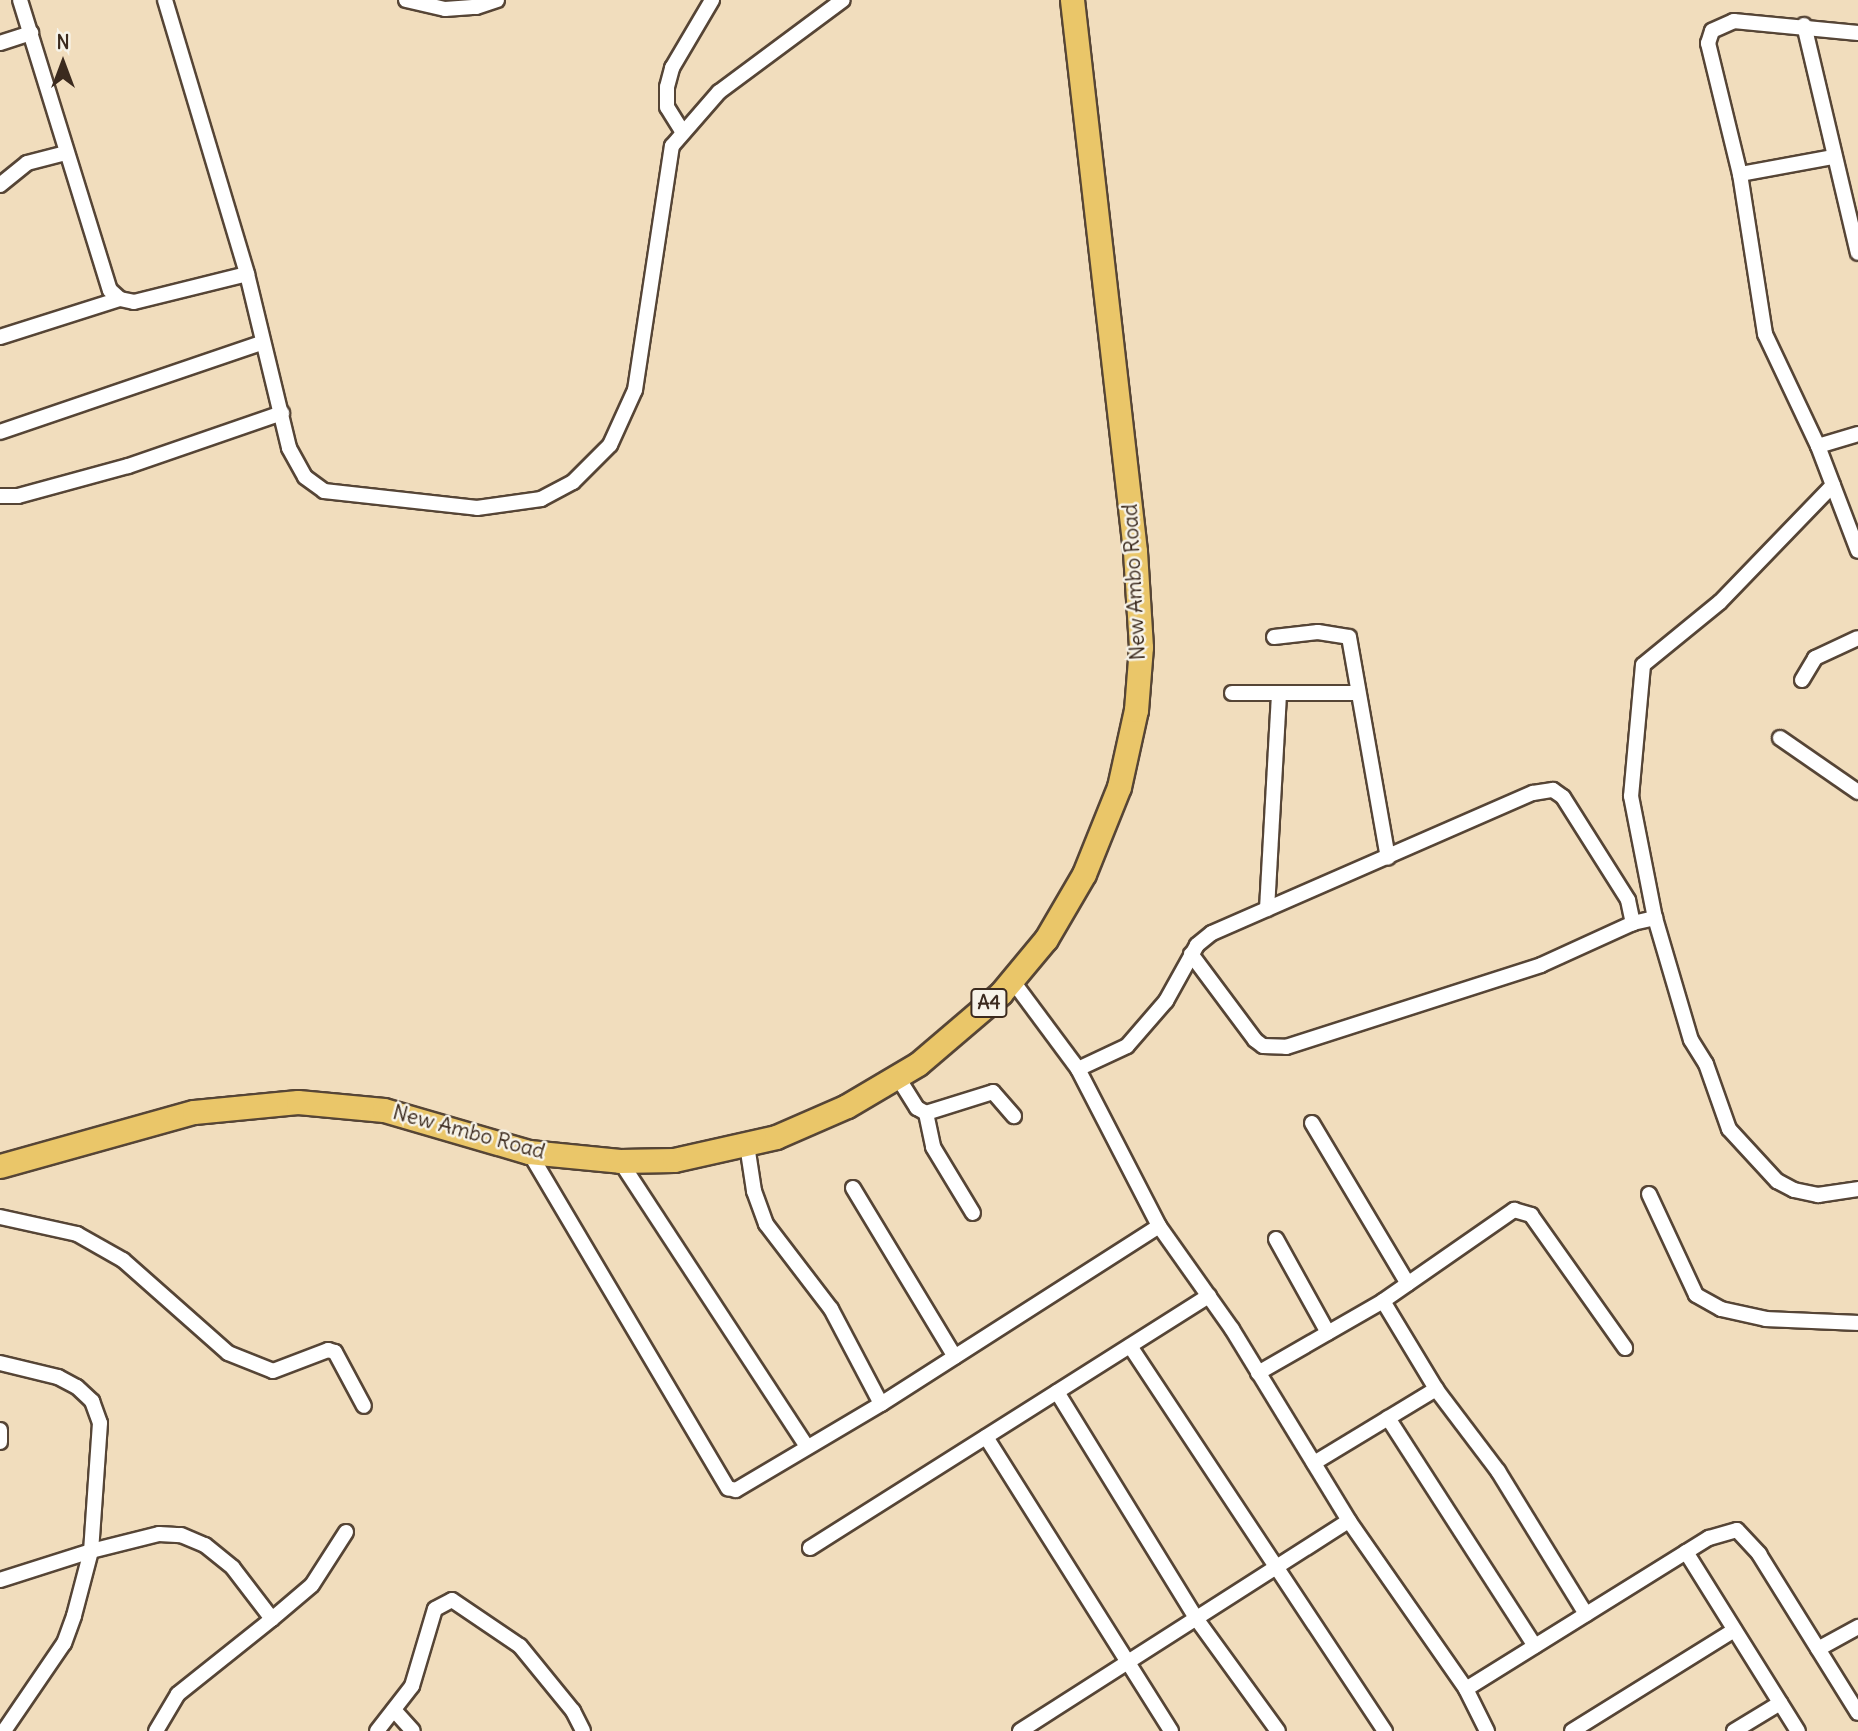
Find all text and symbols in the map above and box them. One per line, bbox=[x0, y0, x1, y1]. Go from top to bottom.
north arrow bbox=[28, 28, 98, 98]
text: N bbox=[56, 30, 70, 54]
street label: New Ambo Road bbox=[1117, 503, 1151, 661]
road number: A4 bbox=[970, 987, 1008, 1018]
street label: New Ambo Road bbox=[390, 1100, 548, 1164]

